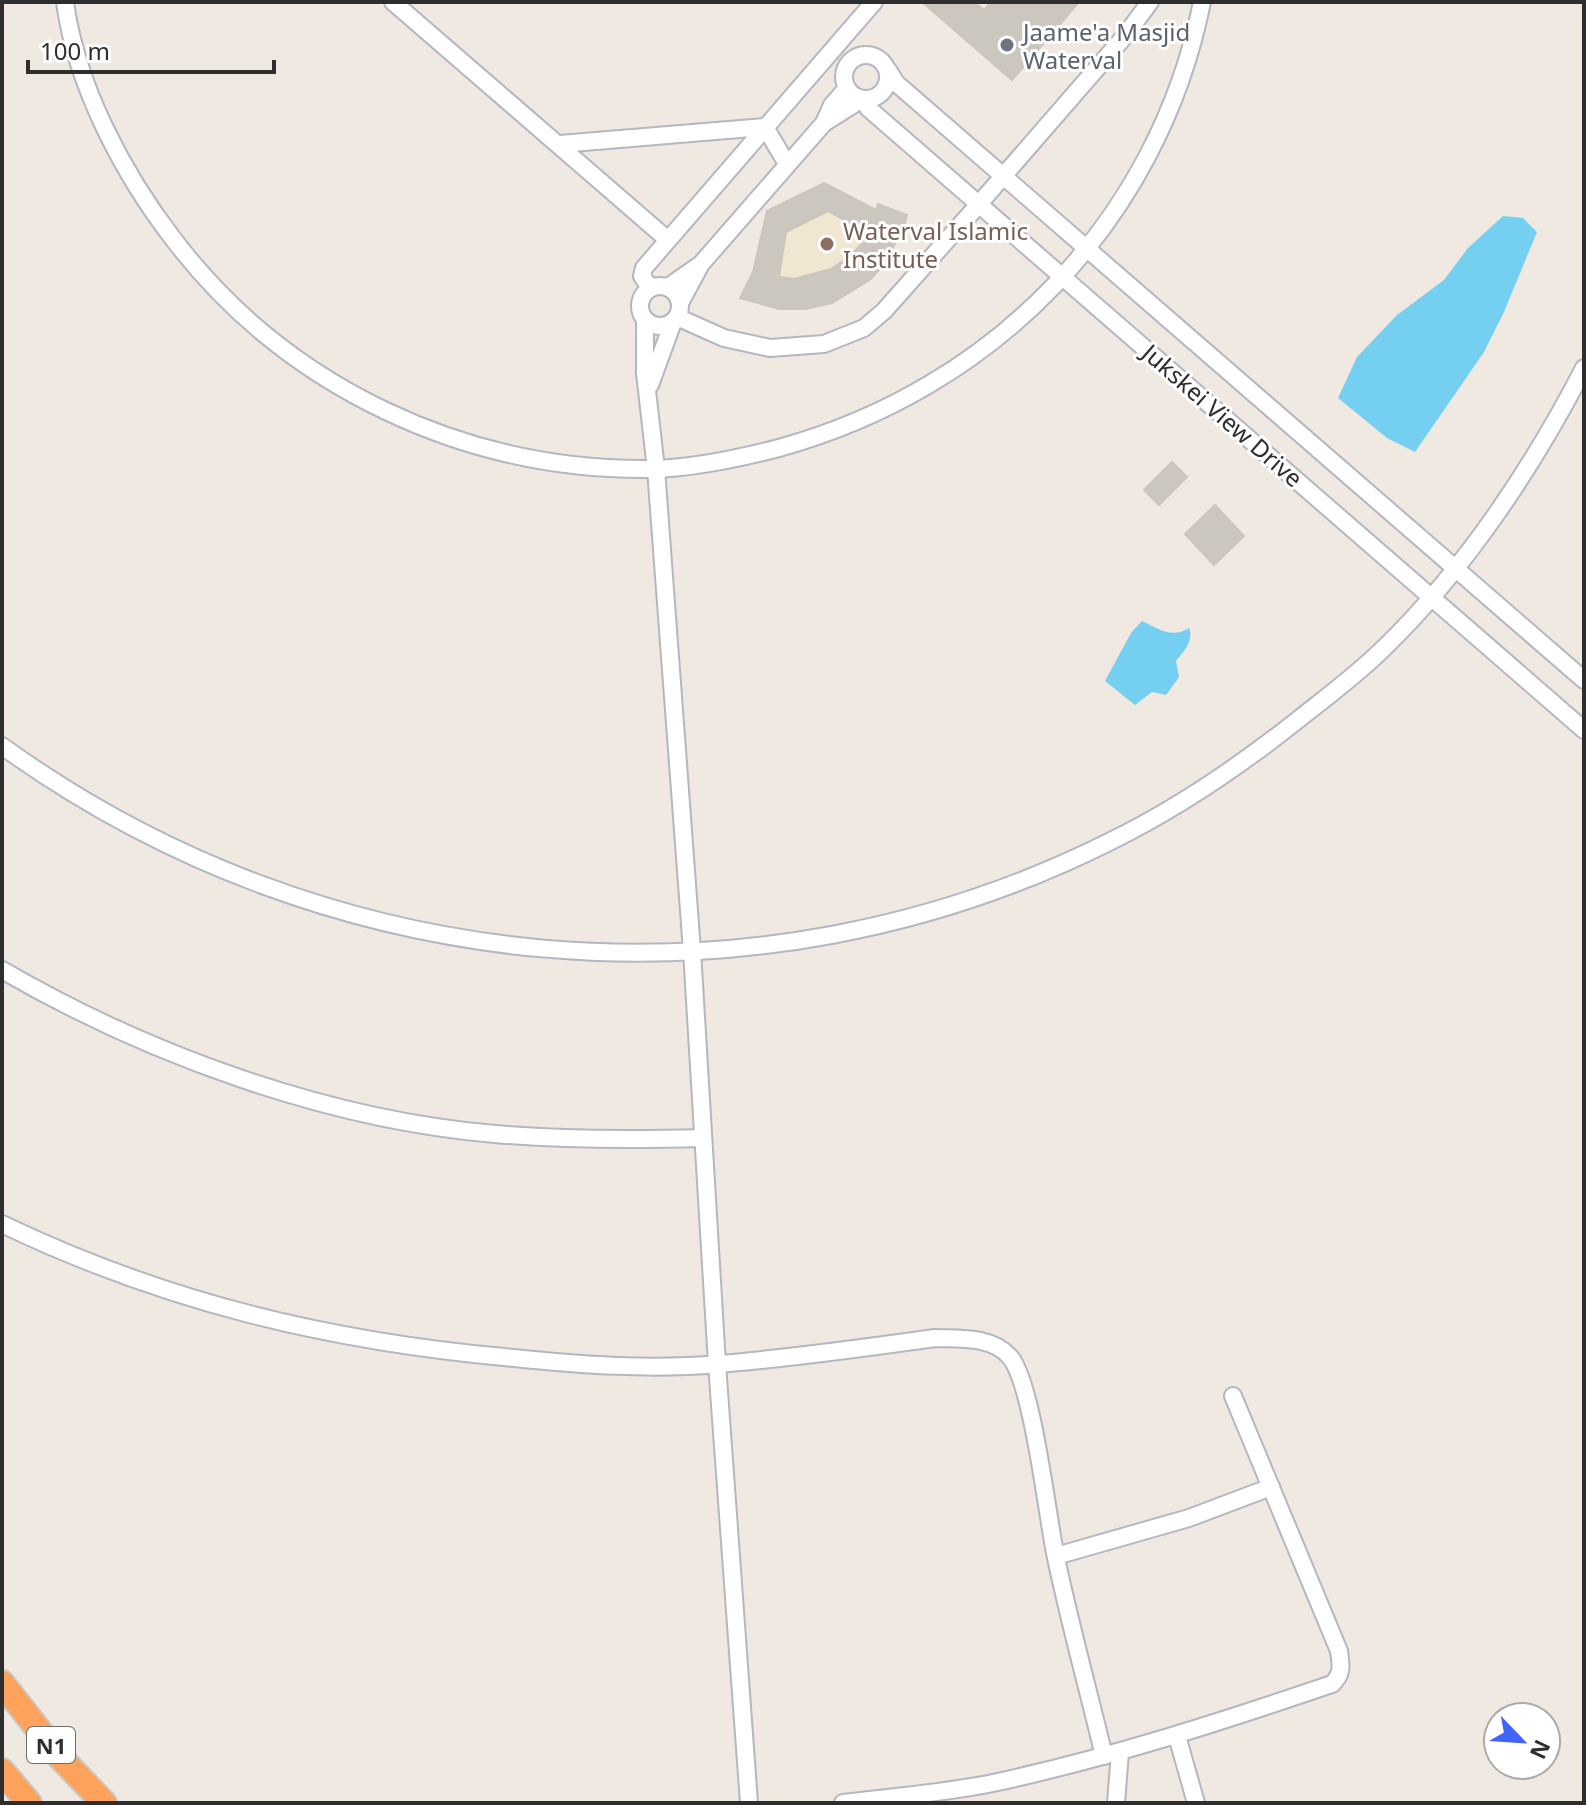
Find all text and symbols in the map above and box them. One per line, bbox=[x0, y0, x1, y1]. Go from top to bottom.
place label: Jaame'a Masjid Waterval bbox=[1021, 15, 1190, 76]
scale bar bbox=[28, 24, 274, 74]
text: 100 m bbox=[40, 34, 110, 67]
marker: Jaame'a Masjid Waterval bbox=[998, 36, 1016, 54]
place label: Waterval Islamic Institute bbox=[843, 214, 1028, 275]
marker: Waterval Islamic Institute bbox=[818, 235, 836, 253]
street label: Jukskei View Drive bbox=[1134, 335, 1310, 494]
north arrow bbox=[1482, 1701, 1562, 1781]
road number: N1 bbox=[27, 1727, 75, 1763]
text: N bbox=[1524, 1735, 1558, 1764]

